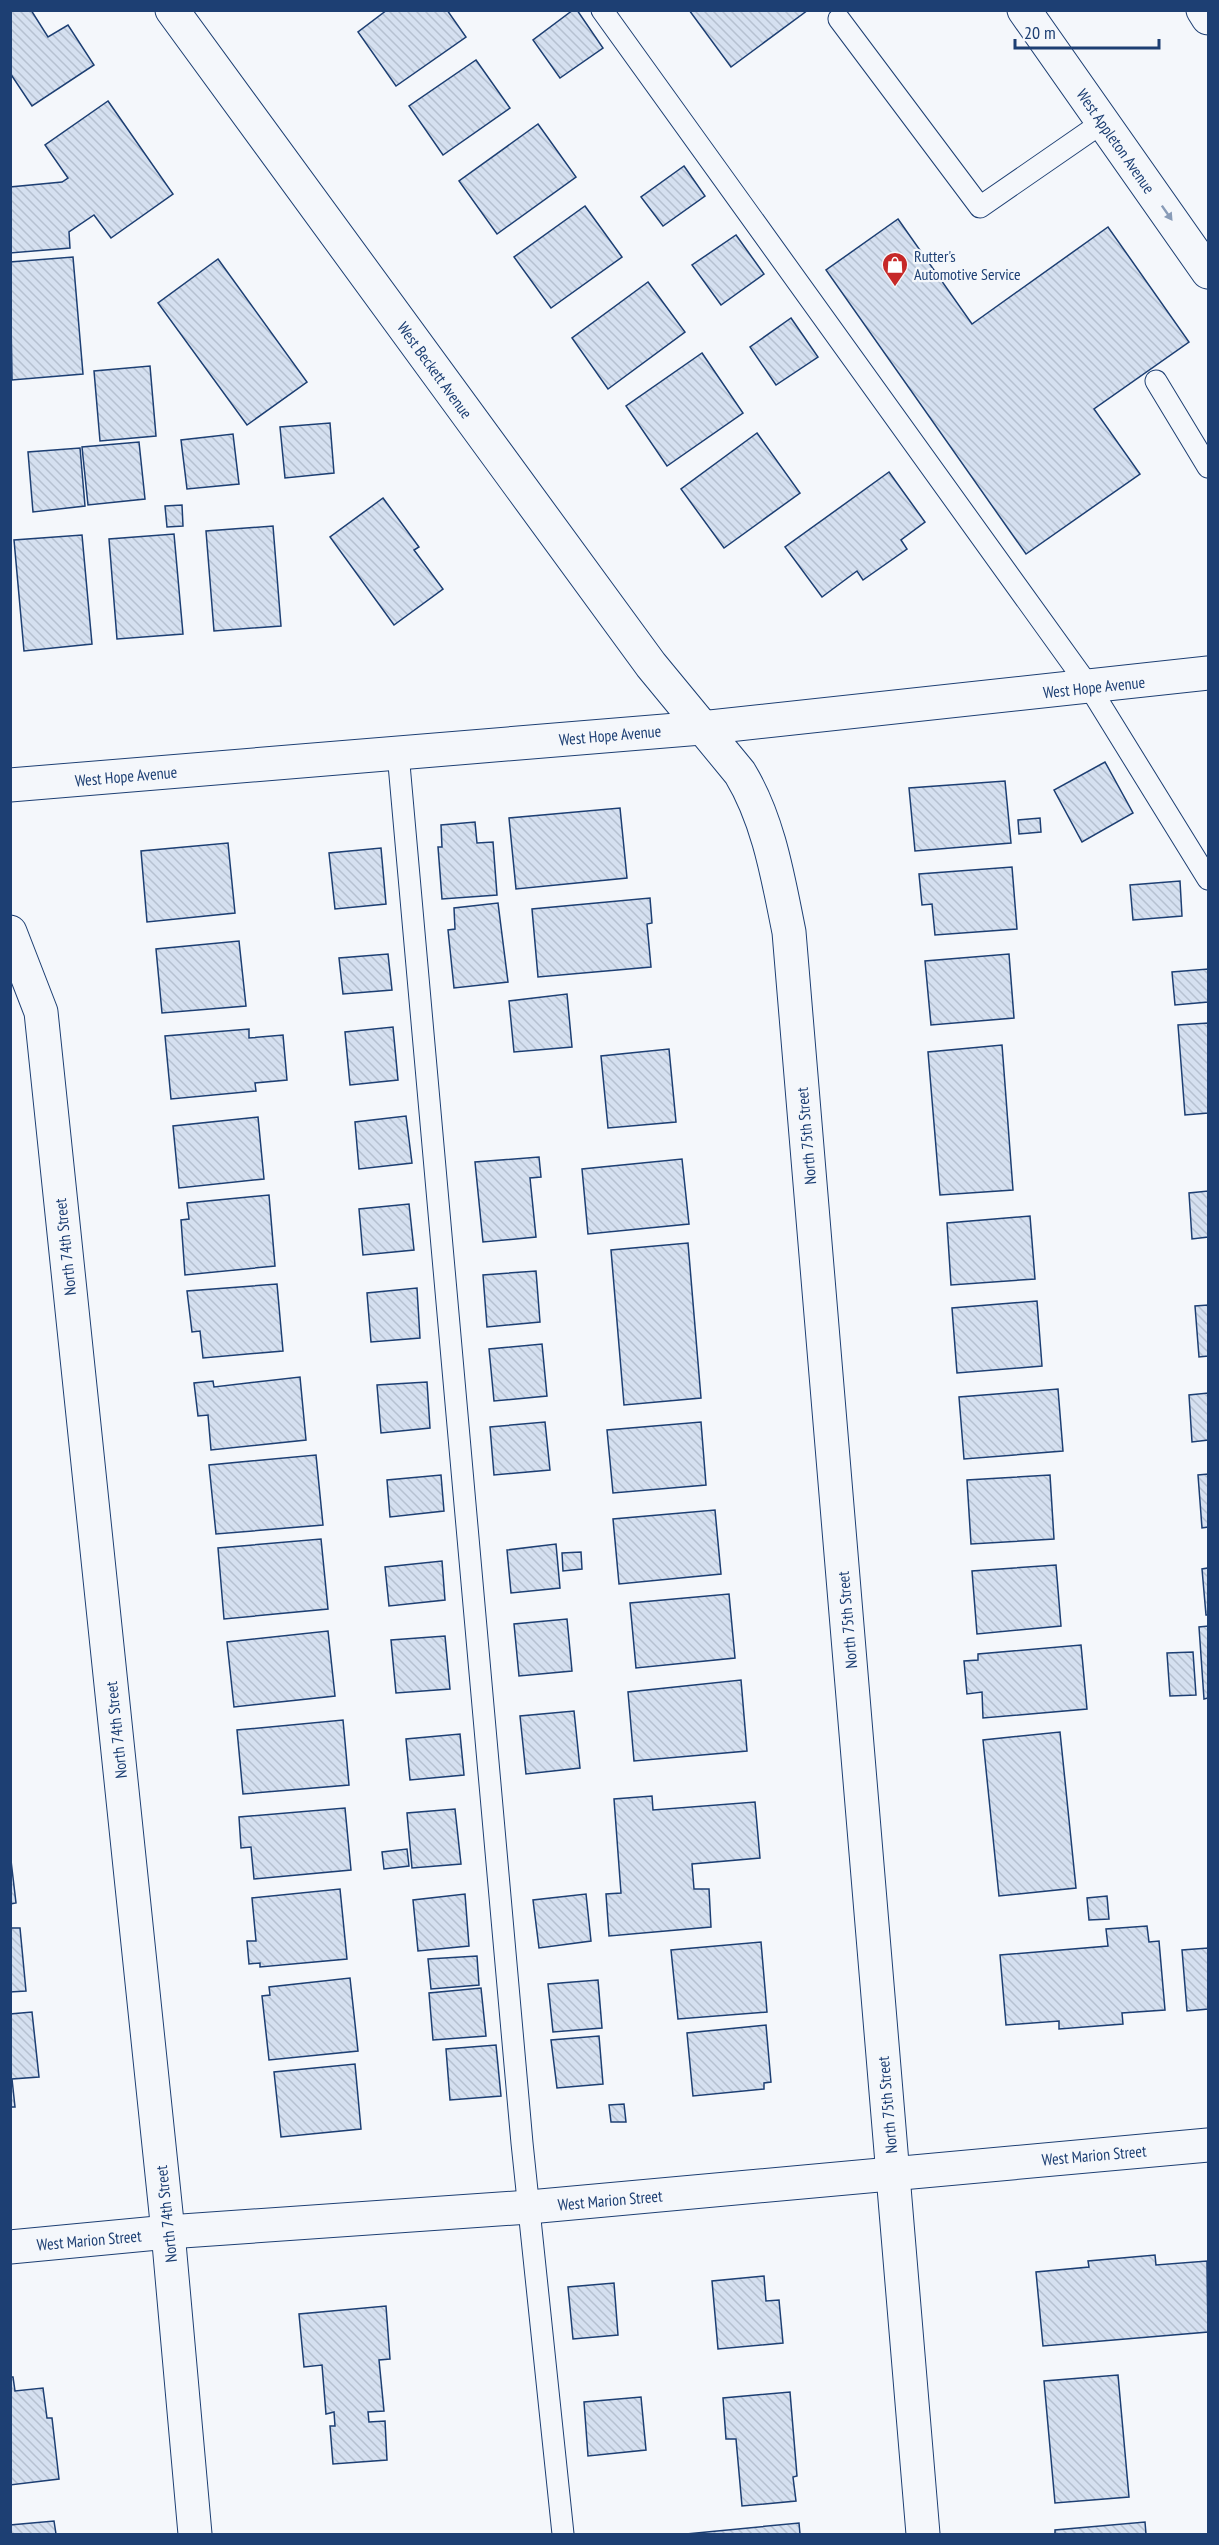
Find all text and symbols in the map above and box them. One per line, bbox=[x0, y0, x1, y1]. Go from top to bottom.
scale bar bbox=[1015, 12, 1159, 50]
text: 20 m bbox=[1024, 21, 1056, 44]
street label: West Appleton Avenue bbox=[1073, 85, 1159, 197]
one-way arrow bbox=[1161, 204, 1173, 220]
place label: Rutter's Automotive Service bbox=[914, 246, 1021, 284]
shop icon: Rutter's Automotive Service bbox=[880, 250, 910, 288]
street label: West Beckett Avenue bbox=[393, 318, 477, 422]
street label: West Hope Avenue bbox=[1042, 672, 1146, 702]
street label: West Hope Avenue bbox=[558, 721, 662, 749]
street label: West Hope Avenue bbox=[74, 762, 178, 790]
street label: North 75th Street bbox=[792, 1086, 820, 1185]
street label: North 74th Street bbox=[50, 1197, 80, 1297]
street label: North 75th Street bbox=[833, 1570, 861, 1669]
street label: North 74th Street bbox=[101, 1680, 131, 1780]
street label: North 75th Street bbox=[873, 2055, 901, 2154]
street label: West Marion Street bbox=[1041, 2140, 1148, 2170]
street label: North 74th Street bbox=[151, 2164, 181, 2264]
street label: West Marion Street bbox=[557, 2185, 664, 2215]
street label: West Marion Street bbox=[36, 2225, 143, 2255]

